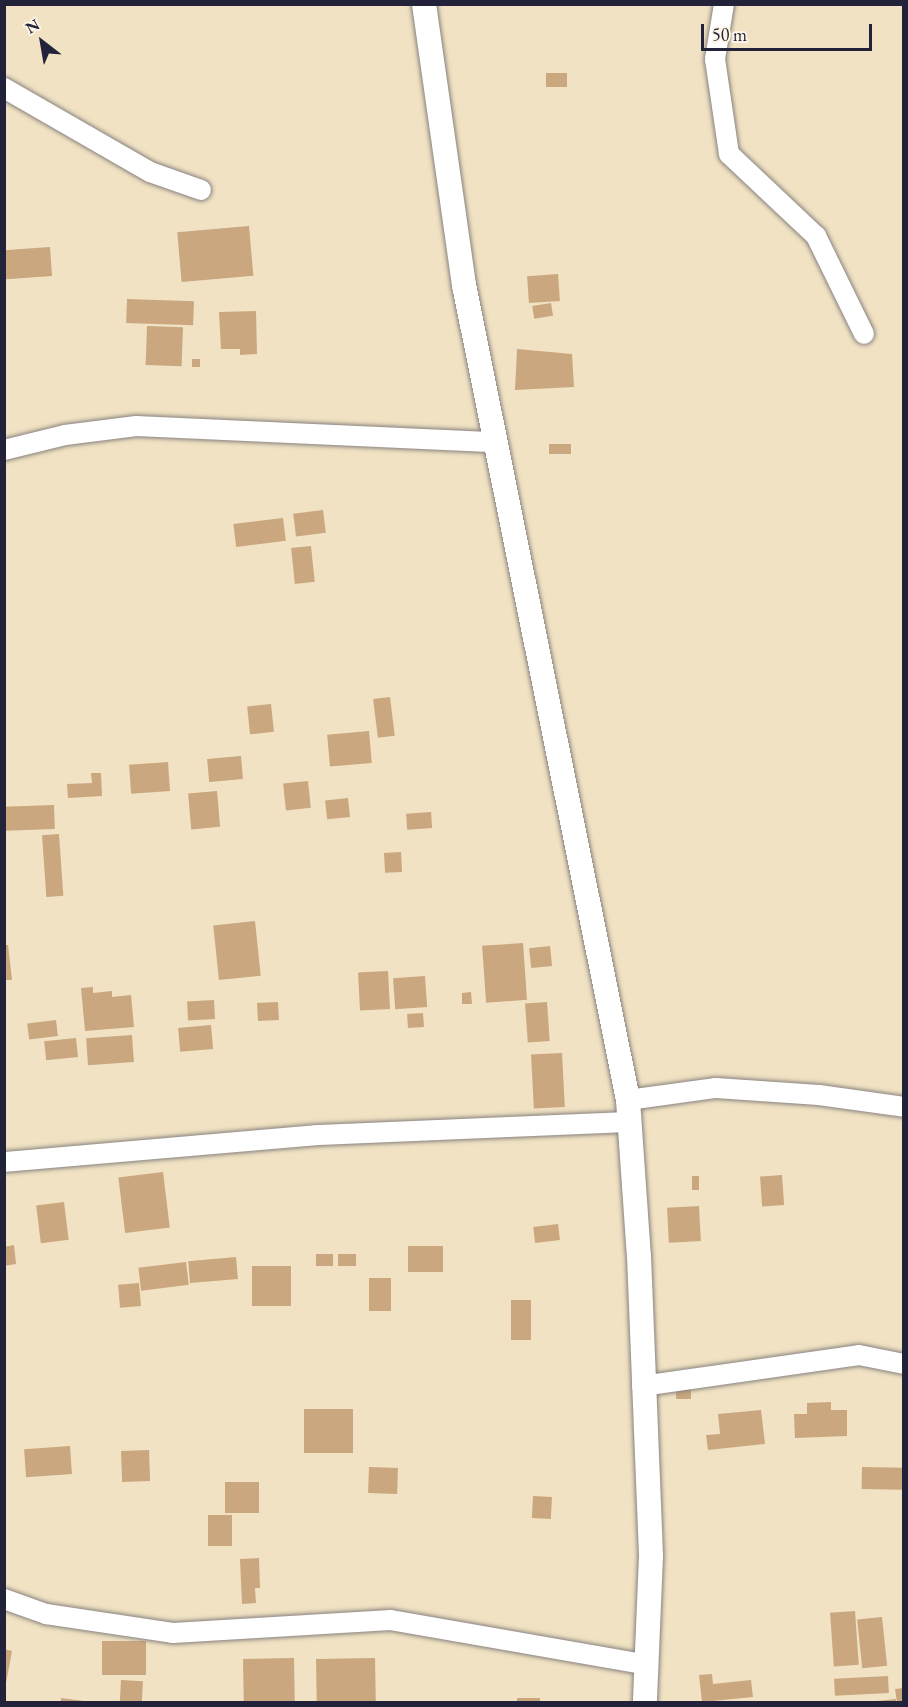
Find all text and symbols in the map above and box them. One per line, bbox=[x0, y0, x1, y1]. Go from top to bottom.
north arrow bbox=[12, 12, 72, 72]
scale bar bbox=[704, 12, 875, 50]
text: N bbox=[22, 14, 43, 38]
text: 50 m bbox=[712, 23, 747, 46]

